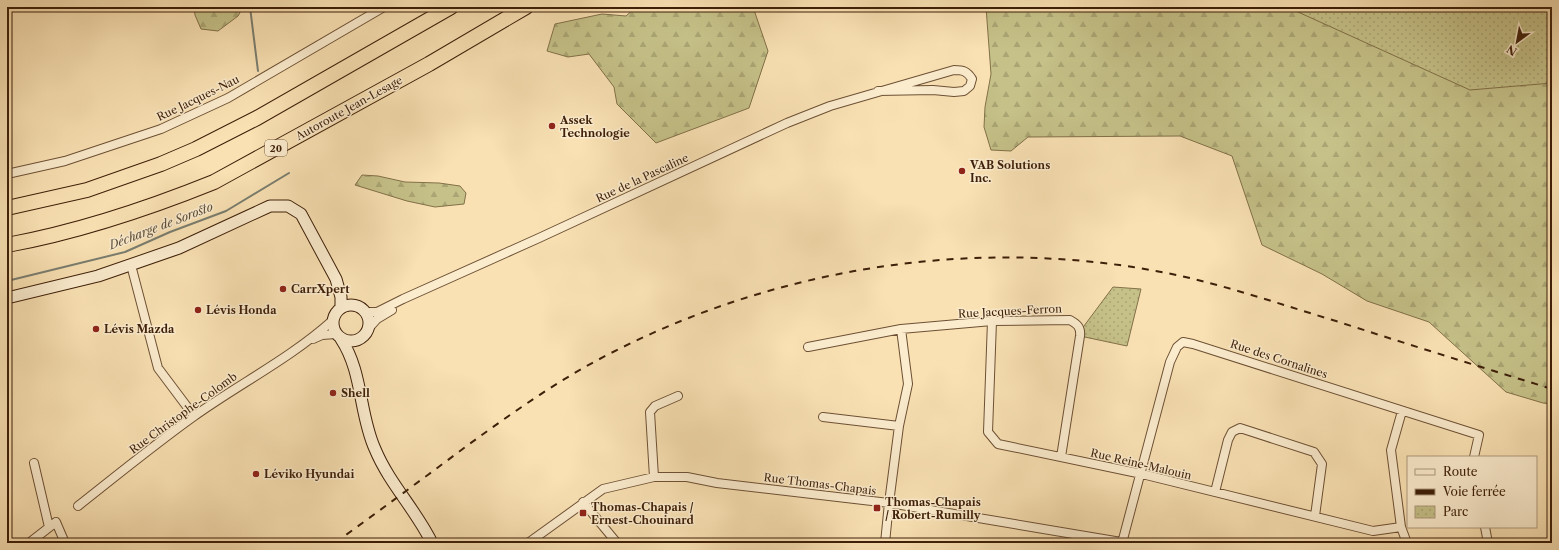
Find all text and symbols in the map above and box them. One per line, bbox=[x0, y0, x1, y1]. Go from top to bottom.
north arrow bbox=[1497, 22, 1537, 62]
text: N bbox=[1504, 42, 1519, 59]
street label: Rue Jacques-Nau bbox=[155, 72, 242, 124]
street label: Autoroute Jean-Lesage bbox=[292, 73, 405, 144]
place label: Assek Technologie bbox=[559, 113, 630, 140]
marker: Assek Technologie bbox=[547, 121, 557, 131]
road number: 20 bbox=[265, 140, 287, 156]
street label: Rue de la Pascaline bbox=[593, 150, 691, 206]
place label: VAB Solutions Inc. bbox=[969, 158, 1050, 185]
marker: VAB Solutions Inc. bbox=[957, 166, 967, 176]
water label: Décharge de Sorosto bbox=[106, 199, 215, 253]
place label: CarrXpert bbox=[291, 282, 350, 296]
marker: CarrXpert bbox=[278, 284, 288, 294]
street label: Rue Jacques-Ferron bbox=[958, 301, 1062, 321]
place label: Lévis Honda bbox=[206, 303, 277, 317]
marker: Lévis Honda bbox=[193, 305, 203, 315]
place label: Lévis Mazda bbox=[104, 322, 175, 336]
marker: Lévis Mazda bbox=[91, 324, 101, 334]
street label: Rue des Cornalines bbox=[1229, 337, 1330, 381]
street label: Rue Christophe-Colomb bbox=[126, 369, 240, 457]
place label: Shell bbox=[341, 386, 370, 400]
marker: Shell bbox=[328, 388, 338, 398]
street label: Rue Reine-Malouin bbox=[1089, 446, 1193, 482]
legend bbox=[1407, 456, 1537, 528]
text: Route bbox=[1443, 464, 1478, 479]
place label: Léviko Hyundai bbox=[264, 467, 354, 481]
marker: Léviko Hyundai bbox=[251, 469, 261, 479]
street label: Rue Thomas-Chapais bbox=[763, 470, 877, 498]
text: Voie ferrée bbox=[1442, 484, 1506, 499]
place label: Thomas-Chapais / Robert-Rumilly bbox=[885, 495, 981, 522]
place label: Thomas-Chapais / Ernest-Chouinard bbox=[591, 500, 695, 527]
marker: Thomas-Chapais / Robert-Rumilly bbox=[872, 503, 882, 513]
text: Parc bbox=[1443, 504, 1468, 519]
marker: Thomas-Chapais / Ernest-Chouinard bbox=[578, 508, 588, 518]

